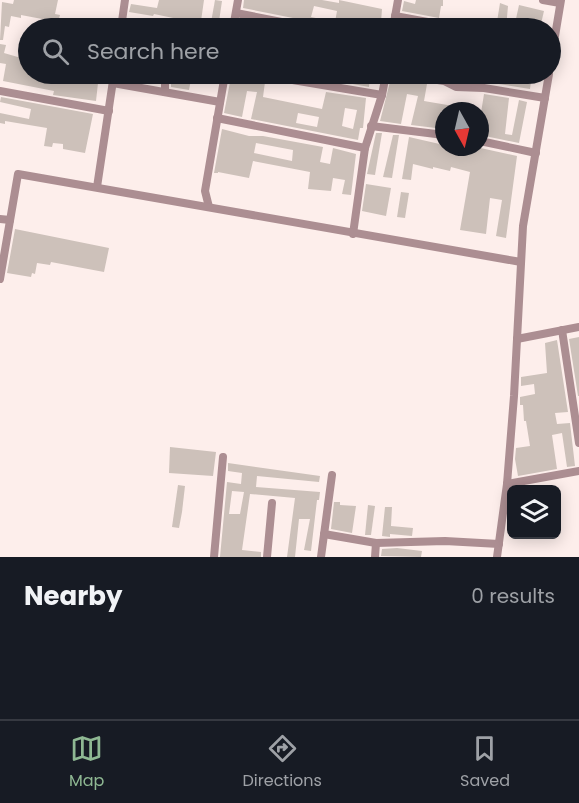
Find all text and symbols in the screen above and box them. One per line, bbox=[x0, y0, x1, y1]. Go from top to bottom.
search box bbox=[18, 18, 561, 84]
icon: search bbox=[39, 35, 72, 68]
text: Search here bbox=[87, 36, 220, 67]
north arrow bbox=[435, 102, 489, 156]
map controls bbox=[507, 485, 561, 539]
button: layers bbox=[507, 485, 561, 539]
text: Nearby bbox=[24, 578, 122, 614]
text: 0 results bbox=[471, 582, 555, 610]
tab: Map bbox=[69, 732, 104, 793]
tab: Directions bbox=[243, 732, 322, 793]
tab: Saved bbox=[460, 732, 510, 793]

